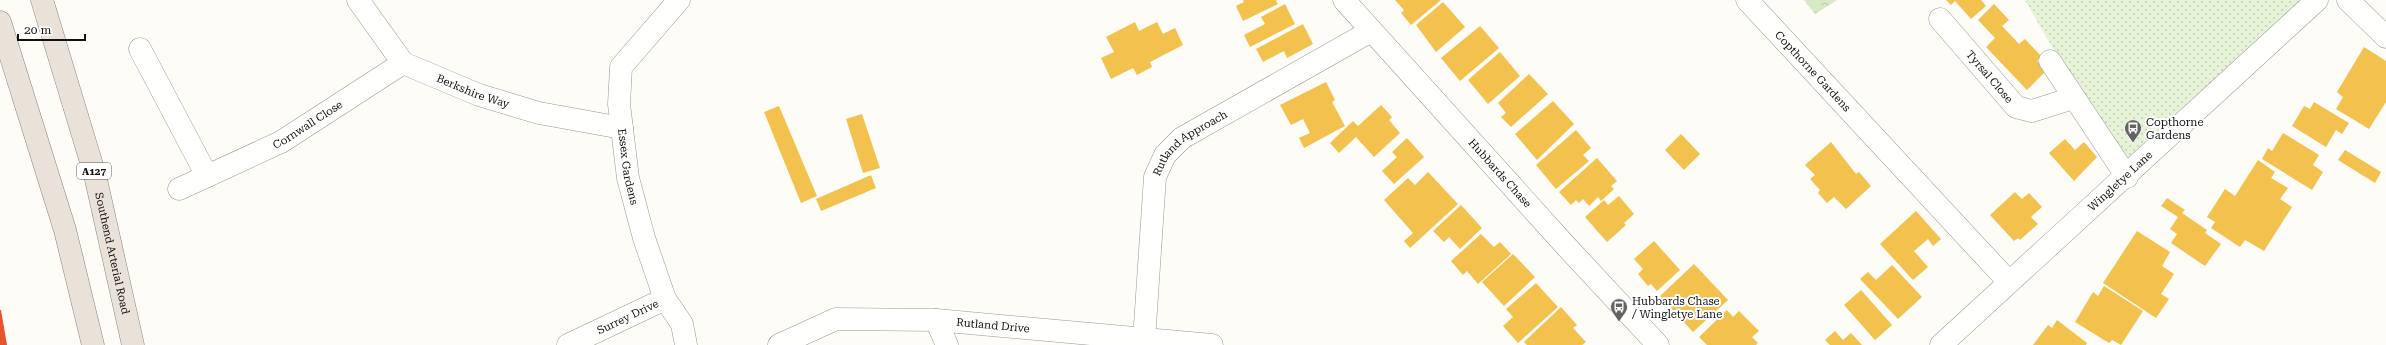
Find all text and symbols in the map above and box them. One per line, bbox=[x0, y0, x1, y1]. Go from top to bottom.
scale bar bbox=[18, 16, 85, 42]
text: 20 m bbox=[24, 23, 51, 37]
street label: Copthorne Gardens bbox=[1773, 28, 1854, 114]
street label: Tyrsal Close bbox=[1964, 48, 2016, 105]
street label: Berkshire Way bbox=[435, 71, 512, 110]
street label: Cornwall Close bbox=[271, 98, 345, 151]
street label: Rutland Approach bbox=[1150, 107, 1230, 178]
place label: Copthorne Gardens bbox=[2146, 116, 2204, 142]
bus stop icon: Copthorne Gardens bbox=[2123, 118, 2143, 143]
street label: Essex Gardens bbox=[616, 128, 641, 206]
street label: Hubbards Chase bbox=[1466, 136, 1534, 210]
street label: Wingletye Lane bbox=[2085, 148, 2155, 214]
road number: A127 bbox=[77, 163, 111, 179]
street label: Southend Arterial Road bbox=[93, 191, 132, 315]
place label: Hubbards Chase / Wingletye Lane bbox=[1631, 295, 1722, 321]
street label: Surrey Drive bbox=[595, 297, 661, 337]
bus stop icon: Hubbards Chase / Wingletye Lane bbox=[1609, 297, 1629, 322]
street label: Rutland Drive bbox=[956, 315, 1030, 335]

